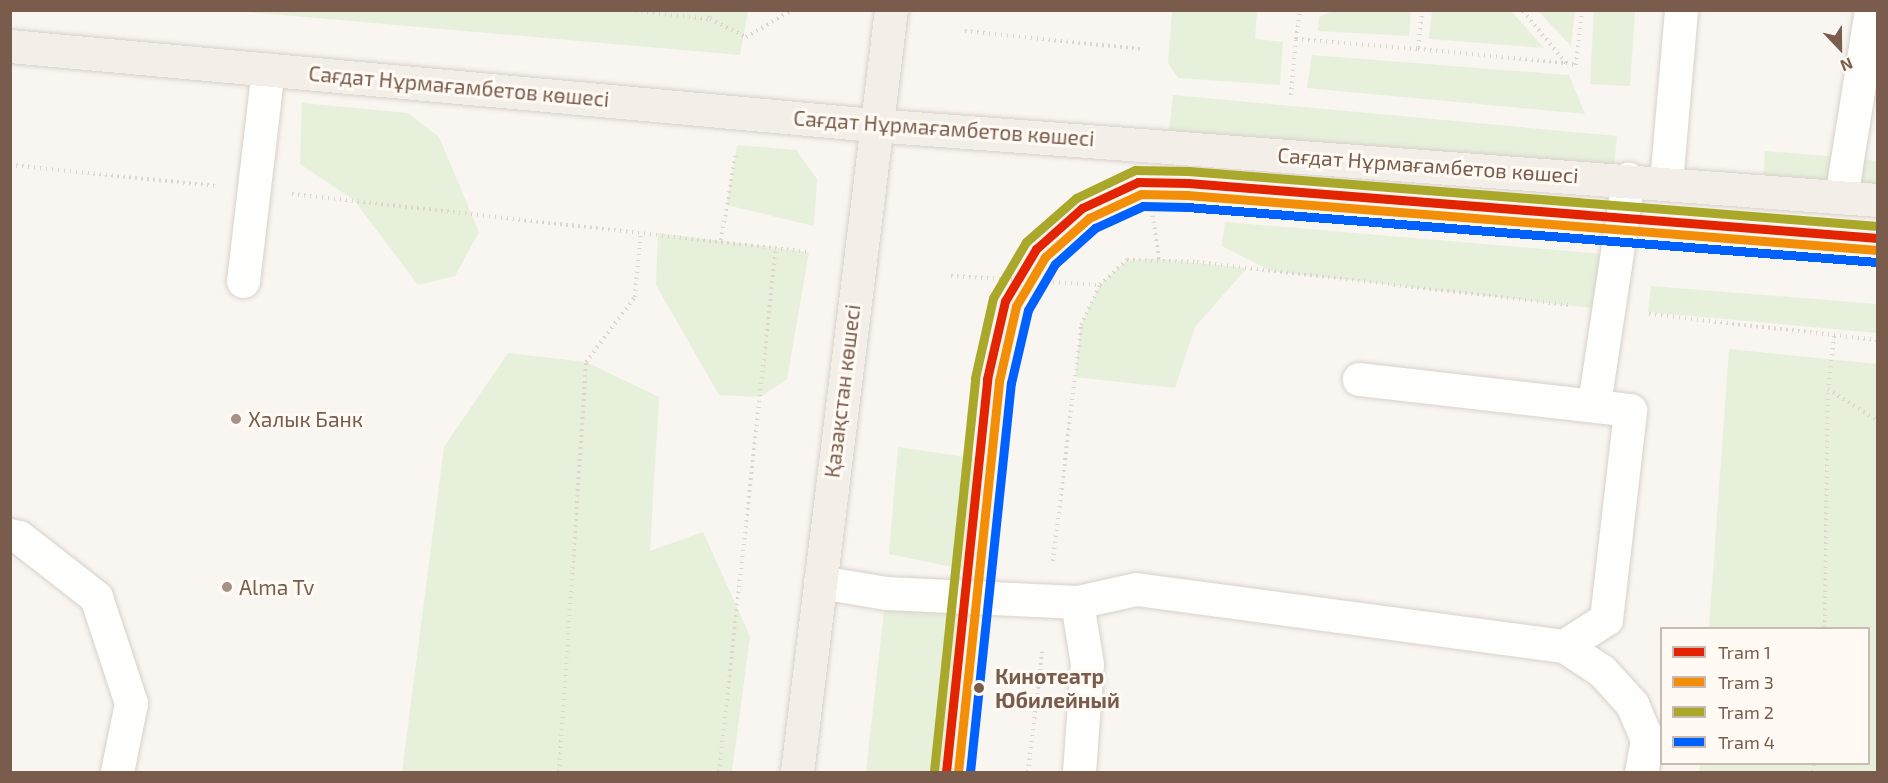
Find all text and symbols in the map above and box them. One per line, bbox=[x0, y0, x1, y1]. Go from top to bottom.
north arrow bbox=[1810, 18, 1870, 78]
text: N bbox=[1838, 54, 1856, 76]
street label: Сағдат Нұрмағамбетов көшесі bbox=[308, 60, 610, 112]
street label: Сағдат Нұрмағамбетов көшесі bbox=[793, 105, 1095, 151]
street label: Сағдат Нұрмағамбетов көшесі bbox=[1277, 142, 1579, 188]
street label: Қазақстан көшесі bbox=[819, 303, 865, 479]
place label: Халык Банк bbox=[248, 406, 363, 432]
marker: Халык Банк bbox=[229, 412, 243, 426]
place label: Alma Tv bbox=[239, 574, 315, 600]
marker: Alma Tv bbox=[220, 580, 234, 594]
legend bbox=[1660, 627, 1870, 765]
text: Tram 1 bbox=[1718, 641, 1771, 663]
place label: Кинотеатр Юбилейный bbox=[995, 663, 1120, 713]
text: Tram 3 bbox=[1718, 671, 1774, 693]
marker: Кинотеатр Юбилейный bbox=[968, 677, 990, 699]
text: Tram 2 bbox=[1718, 701, 1774, 723]
text: Tram 4 bbox=[1718, 731, 1775, 753]

